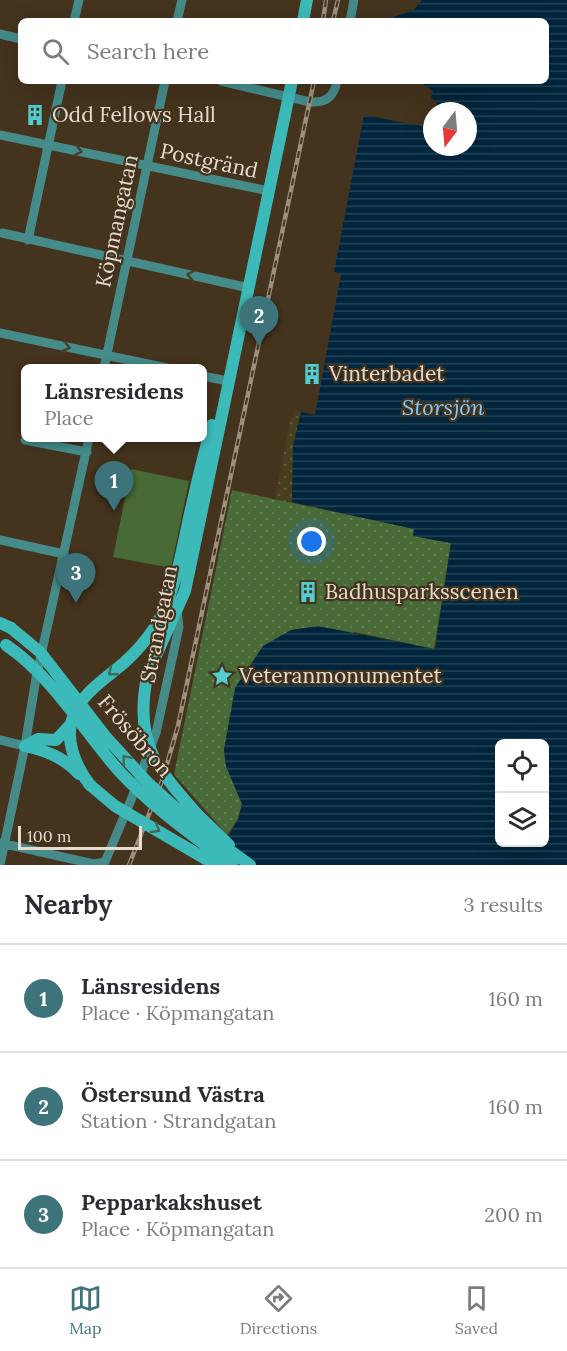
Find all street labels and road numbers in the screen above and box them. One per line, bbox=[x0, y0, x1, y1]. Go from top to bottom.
street label: Postgränd bbox=[158, 137, 261, 184]
street label: Köpmangatan bbox=[89, 152, 144, 290]
street label: Strandgatan bbox=[134, 563, 183, 685]
street label: Frösöbron bbox=[92, 689, 179, 783]

